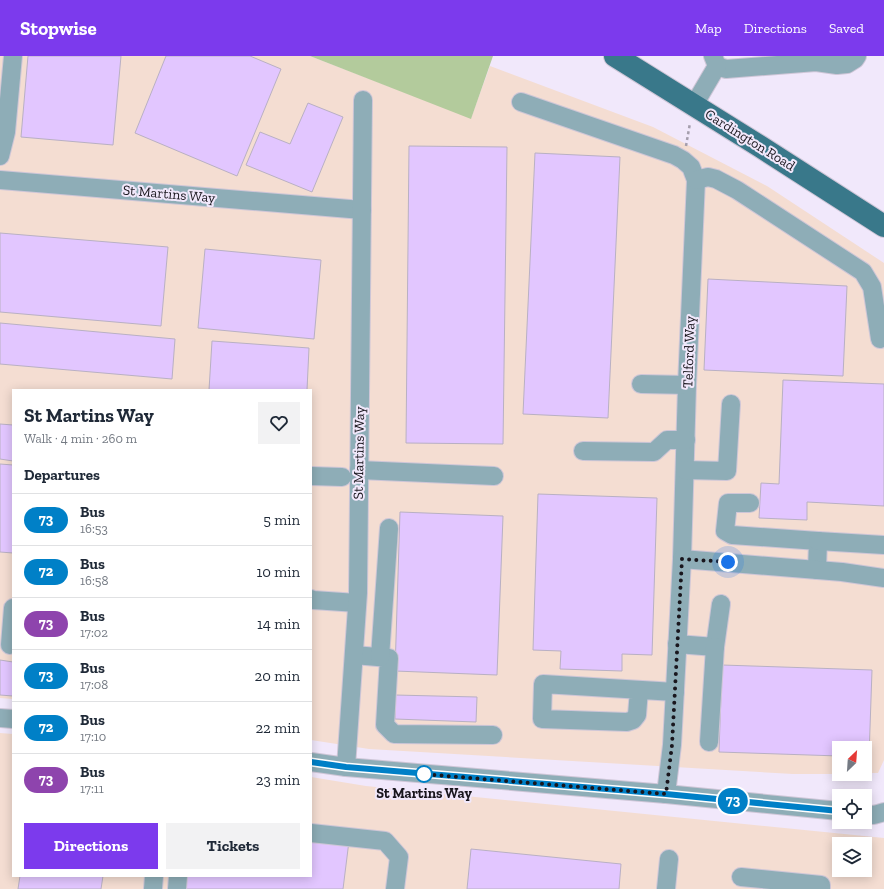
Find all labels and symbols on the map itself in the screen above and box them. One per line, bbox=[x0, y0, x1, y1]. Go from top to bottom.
street label: Cardington Road bbox=[702, 106, 798, 175]
street label: St Martins Way bbox=[122, 181, 217, 207]
street label: Telford Way bbox=[679, 315, 699, 388]
street label: St Martins Way bbox=[350, 406, 368, 500]
your location bbox=[718, 552, 738, 572]
north arrow bbox=[832, 741, 872, 781]
marker: St Martins Way bbox=[415, 765, 433, 783]
place label: St Martins Way bbox=[376, 785, 472, 802]
line badge: 73 bbox=[715, 788, 751, 814]

